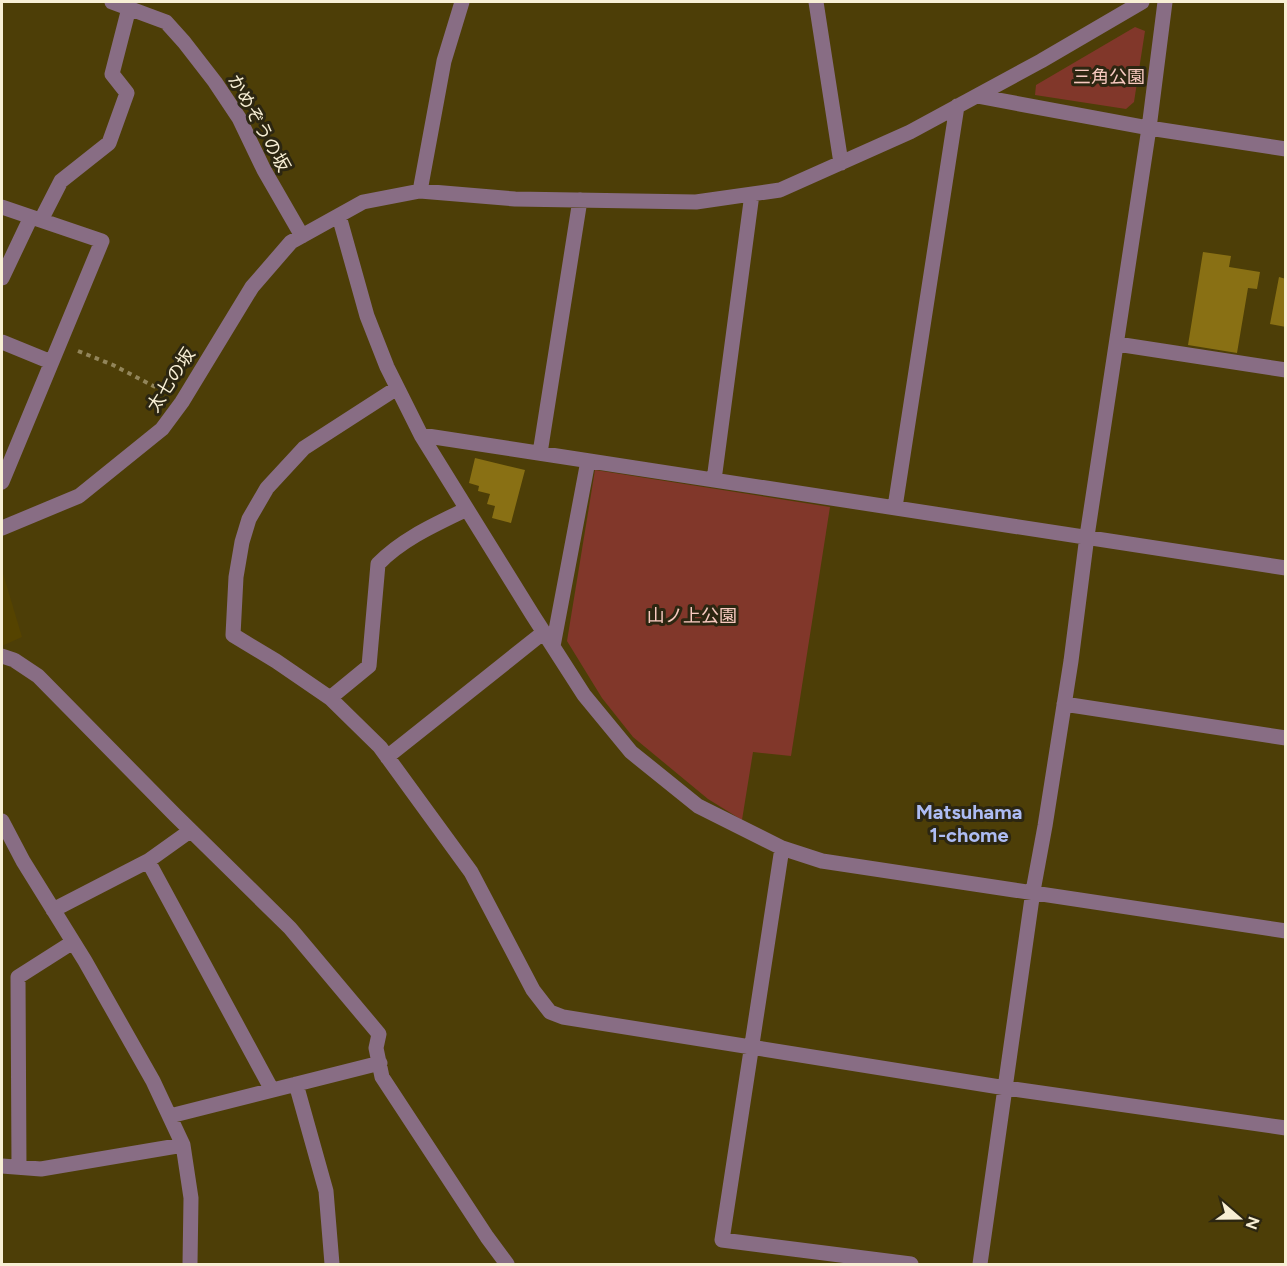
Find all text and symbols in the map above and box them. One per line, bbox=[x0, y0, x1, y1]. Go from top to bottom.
park label: 三角公園 bbox=[1073, 66, 1145, 88]
street label: かめぞうの坂 bbox=[223, 70, 295, 176]
street label: 太七の坂 bbox=[142, 344, 200, 416]
park label: 山ノ上公園 bbox=[647, 605, 737, 627]
district label: Matsuhama 1-chome bbox=[916, 800, 1022, 847]
north arrow bbox=[1209, 1188, 1269, 1248]
text: N bbox=[1242, 1214, 1264, 1232]

